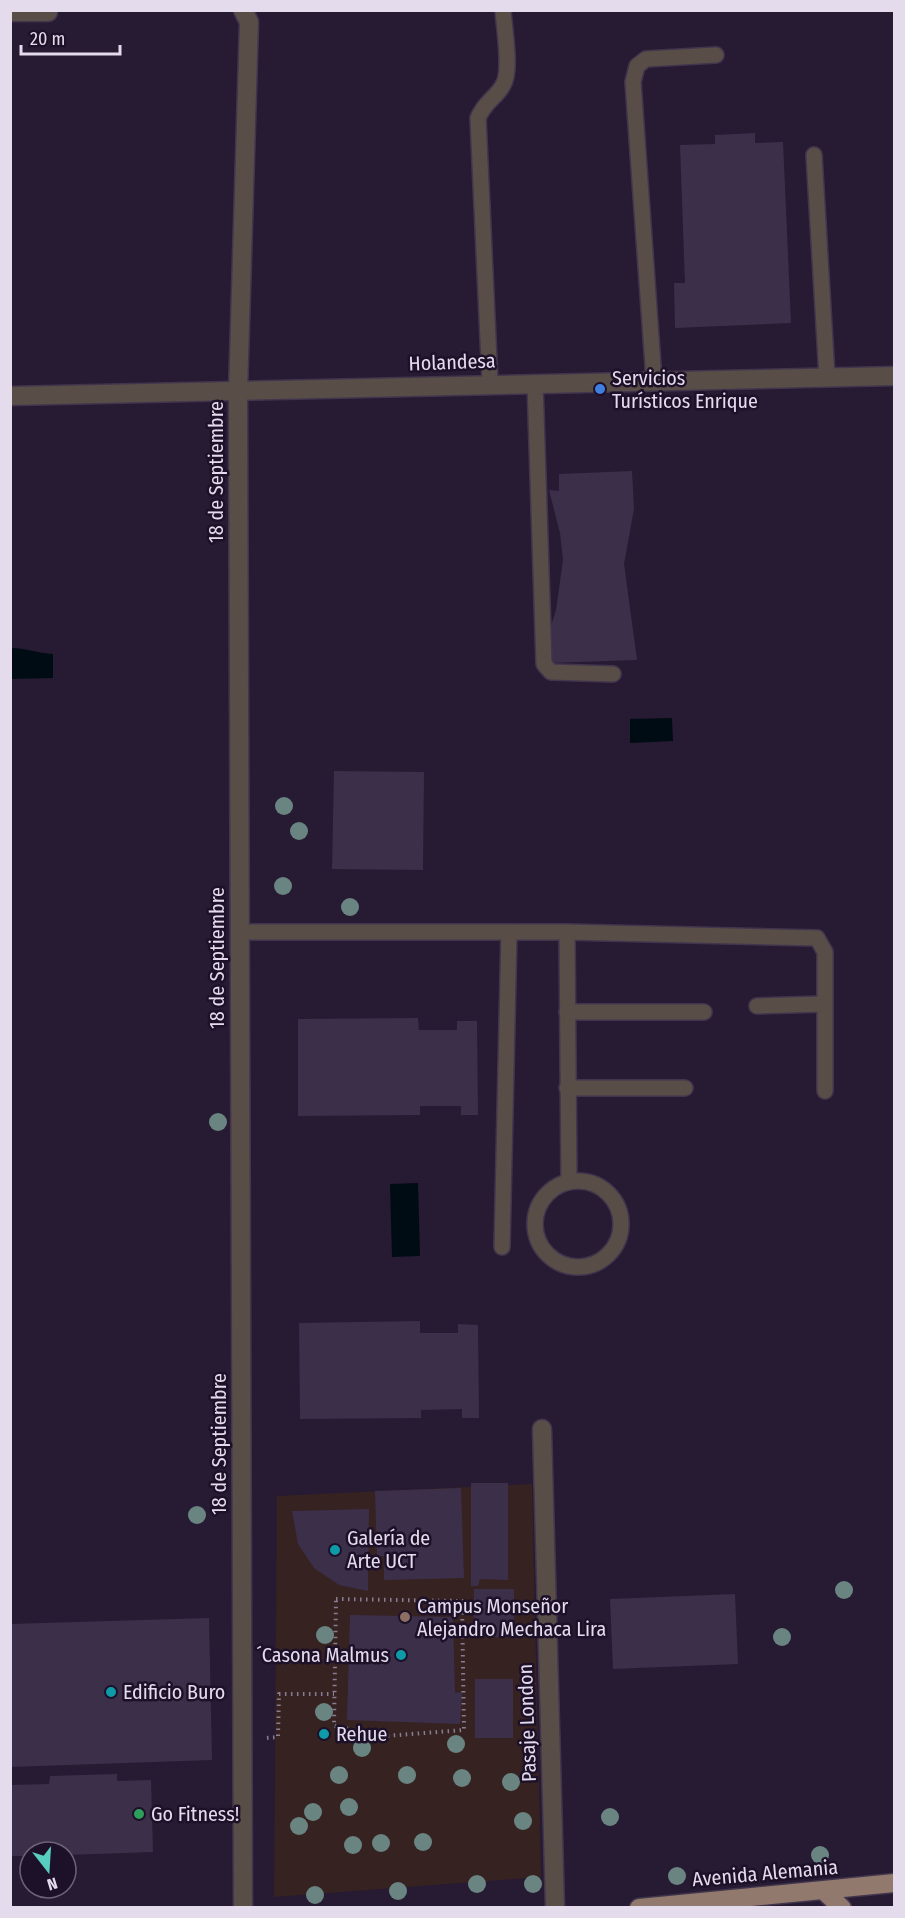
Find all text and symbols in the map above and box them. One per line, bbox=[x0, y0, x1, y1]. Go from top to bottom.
scale bar bbox=[21, 18, 120, 56]
text: 20 m bbox=[30, 28, 65, 50]
street label: Holandesa bbox=[408, 348, 496, 376]
place label: Servicios Turísticos Enrique bbox=[612, 366, 758, 413]
marker: Servicios Turísticos Enrique bbox=[593, 382, 607, 396]
street label: 18 de Septiembre bbox=[204, 401, 228, 543]
street label: 18 de Septiembre bbox=[205, 887, 229, 1029]
street label: 18 de Septiembre bbox=[207, 1373, 231, 1515]
place label: Galería de Arte UCT bbox=[347, 1526, 430, 1573]
marker: Galería de Arte UCT bbox=[328, 1543, 342, 1557]
place label: Campus Monseñor Alejandro Mechaca Lira bbox=[417, 1594, 606, 1641]
marker: Campus Monseñor Alejandro Mechaca Lira bbox=[398, 1610, 412, 1624]
place label: ´Casona Malmus bbox=[256, 1643, 389, 1667]
marker: ´Casona Malmus bbox=[394, 1648, 408, 1662]
street label: Pasaje London bbox=[513, 1664, 541, 1782]
place label: Edificio Buro bbox=[123, 1680, 225, 1704]
marker: Edificio Buro bbox=[104, 1685, 118, 1699]
place label: Rehue bbox=[336, 1722, 387, 1746]
marker: Rehue bbox=[317, 1727, 331, 1741]
place label: Go Fitness! bbox=[151, 1802, 239, 1826]
marker: Go Fitness! bbox=[132, 1807, 146, 1821]
north arrow bbox=[18, 1840, 78, 1900]
street label: Avenida Alemania bbox=[691, 1855, 839, 1891]
text: N bbox=[45, 1873, 60, 1894]

